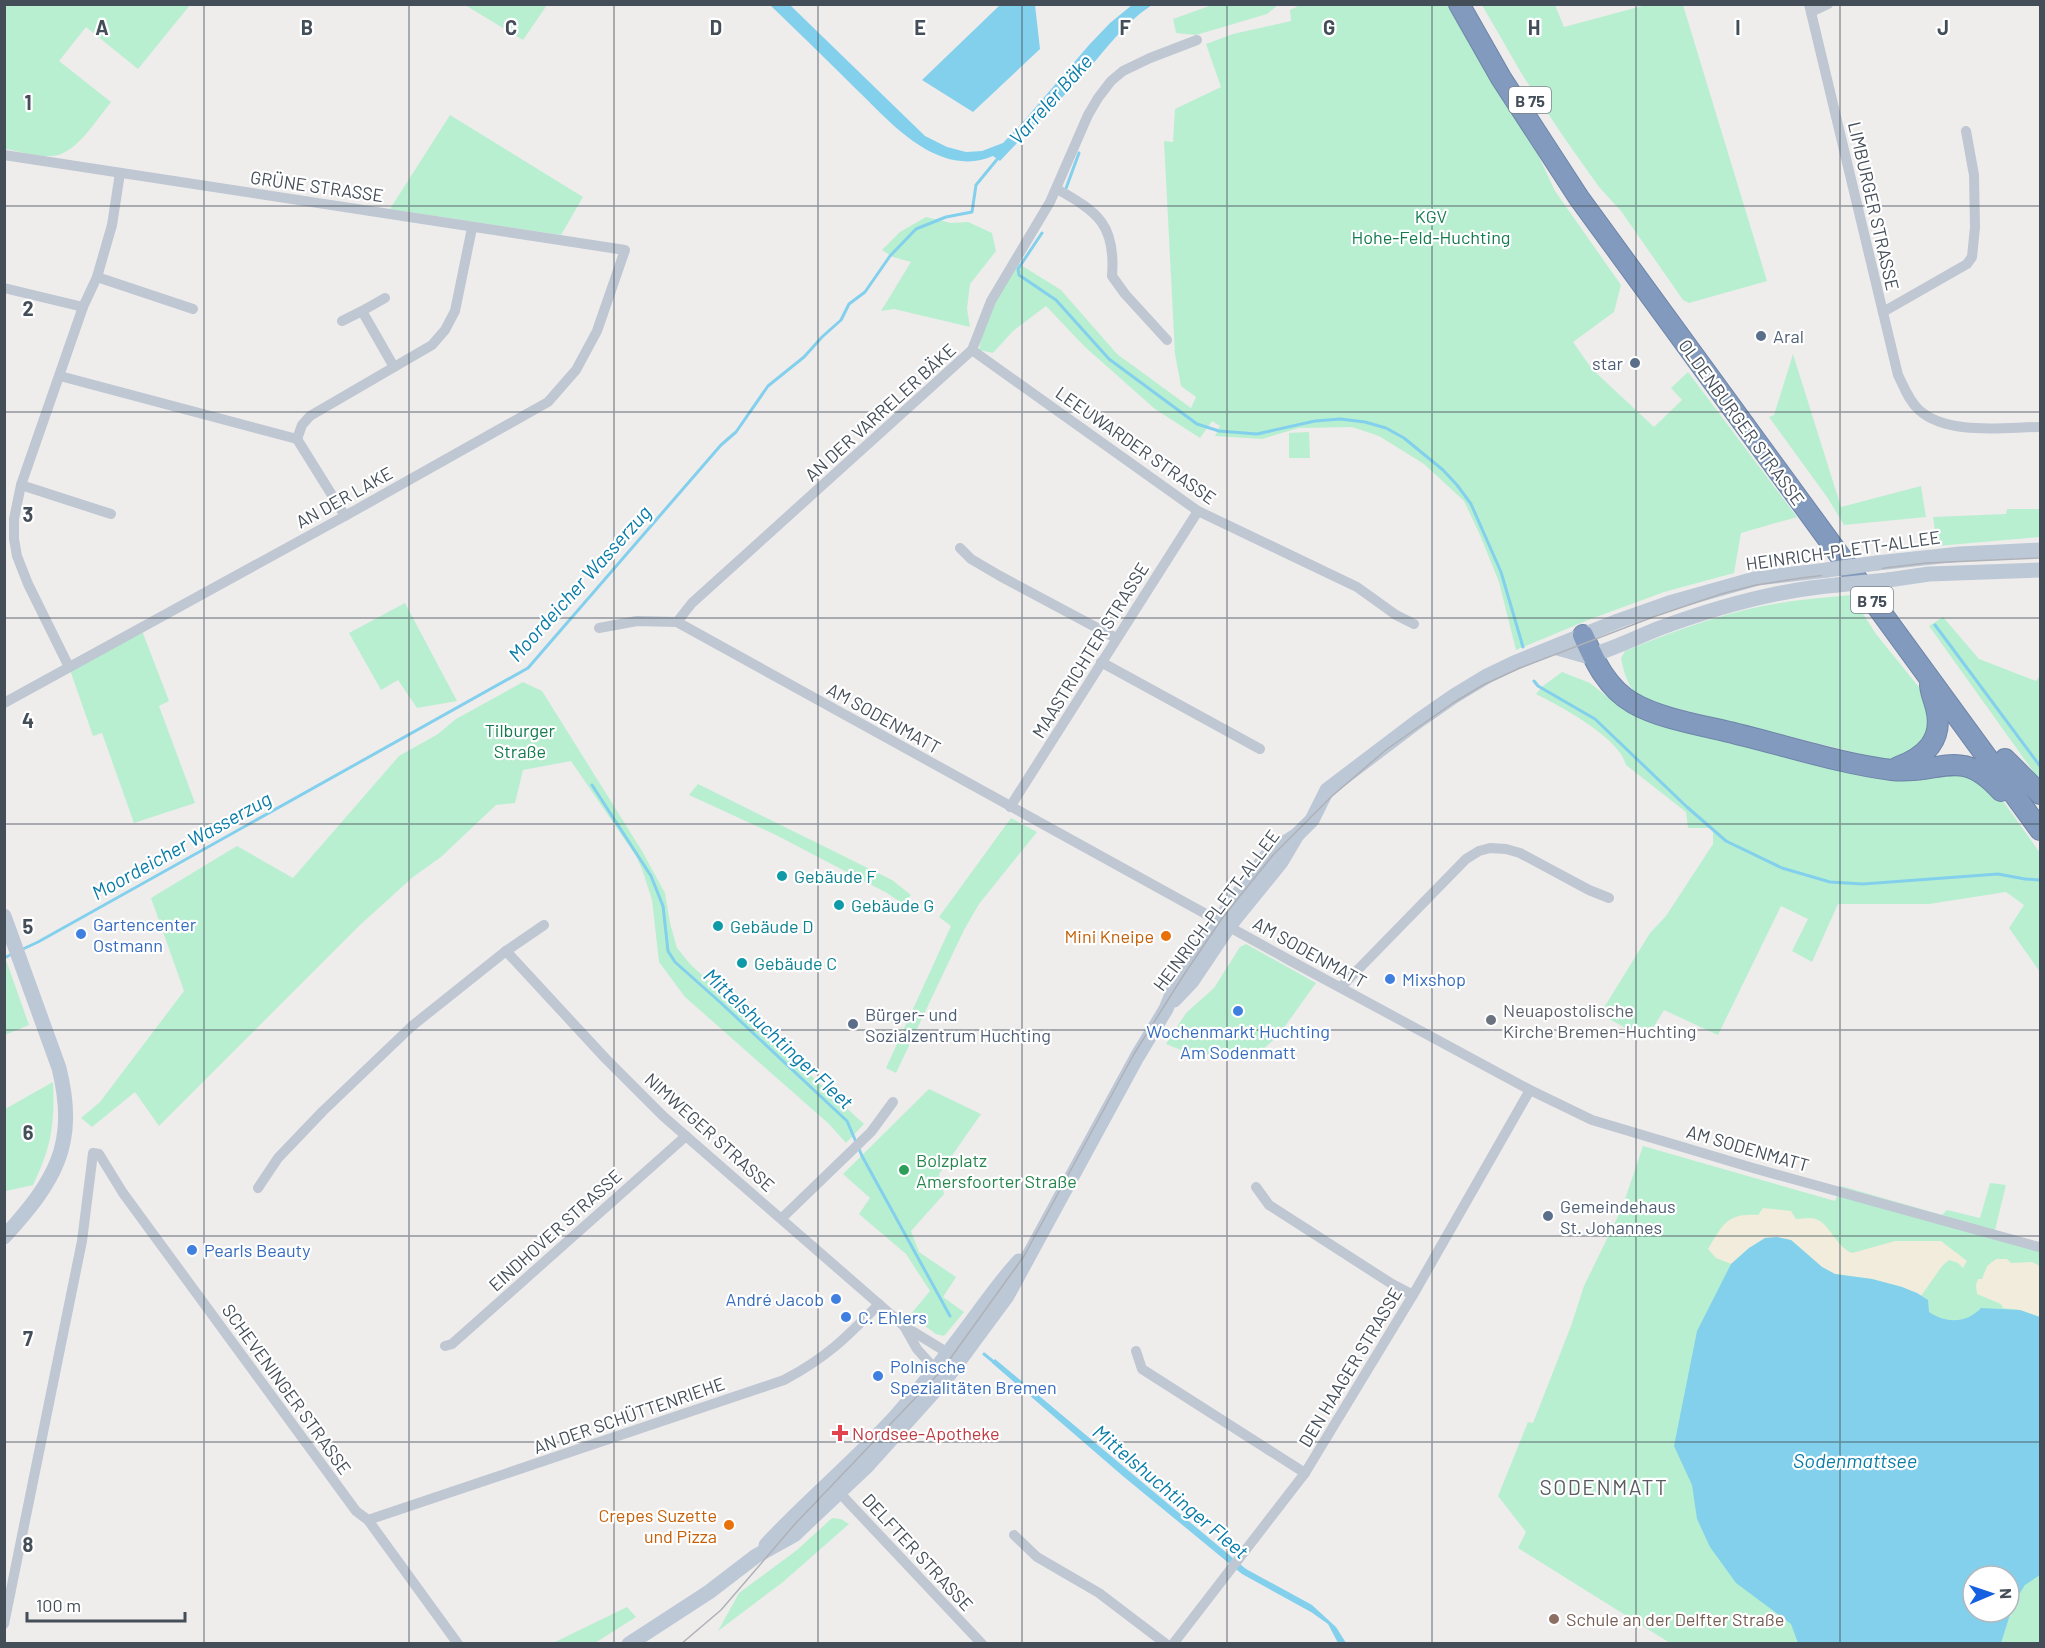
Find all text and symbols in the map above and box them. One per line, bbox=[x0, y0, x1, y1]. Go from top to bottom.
text: A bbox=[95, 15, 109, 39]
text: B bbox=[301, 15, 313, 39]
text: C bbox=[505, 15, 517, 39]
text: D bbox=[710, 15, 722, 39]
text: E bbox=[914, 15, 926, 39]
text: F bbox=[1119, 15, 1131, 39]
text: G bbox=[1323, 15, 1335, 39]
text: H bbox=[1528, 15, 1540, 39]
text: I bbox=[1735, 15, 1741, 39]
text: J bbox=[1937, 15, 1949, 39]
water label: Varreler Bäke bbox=[1003, 49, 1097, 149]
road number: B 75 bbox=[1509, 87, 1551, 113]
text: 1 bbox=[24, 90, 32, 114]
street label: LIMBURGER STRASSE bbox=[1844, 119, 1904, 293]
street label: GRÜNE STRASSE bbox=[249, 166, 385, 206]
park label: KGV Hohe-Feld-Huchting bbox=[1352, 205, 1510, 248]
text: 2 bbox=[22, 296, 34, 320]
place label: Aral bbox=[1773, 325, 1804, 347]
marker: Aral bbox=[1754, 329, 1768, 343]
street label: OLDENBURGER STRASSE bbox=[1674, 335, 1810, 509]
street label: AN DER VARRELER BÄKE bbox=[800, 338, 960, 486]
place label: star bbox=[1592, 352, 1623, 374]
marker: star bbox=[1628, 356, 1642, 370]
street label: LEEUWARDER STRASSE bbox=[1052, 381, 1220, 509]
street label: AN DER LAKE bbox=[292, 461, 396, 533]
water label: Moordeicher Wasserzug bbox=[503, 500, 655, 666]
text: 3 bbox=[23, 502, 33, 526]
street label: HEINRICH-PLETT-ALLEE bbox=[1744, 525, 1942, 575]
street label: MAASTRICHTER STRASSE bbox=[1027, 558, 1153, 742]
road number: B 75 bbox=[1851, 587, 1893, 613]
street label: AM SODENMATT bbox=[823, 678, 945, 758]
text: 4 bbox=[22, 708, 34, 732]
park label: Tilburger Straße bbox=[485, 719, 556, 762]
water label: Moordeicher Wasserzug bbox=[87, 786, 275, 904]
street label: HEINRICH-PLETT-ALLEE bbox=[1148, 825, 1284, 995]
place label: Gebäude F bbox=[794, 865, 877, 887]
marker: Gebäude F bbox=[775, 869, 789, 883]
place label: Gebäude G bbox=[851, 894, 934, 916]
marker: Gebäude G bbox=[832, 898, 846, 912]
street label: AM SODENMATT bbox=[1249, 912, 1371, 992]
place label: Gartencenter Ostmann bbox=[93, 913, 197, 956]
text: 5 bbox=[23, 914, 34, 938]
place label: Gebäude D bbox=[730, 915, 813, 937]
marker: Gebäude D bbox=[711, 919, 725, 933]
place label: Mini Kneipe bbox=[1064, 925, 1154, 947]
marker: Gartencenter Ostmann bbox=[74, 927, 88, 941]
marker: Mini Kneipe bbox=[1159, 929, 1173, 943]
place label: Gebäude C bbox=[754, 952, 837, 974]
marker: Gebäude C bbox=[735, 956, 749, 970]
water label: Mittelshuchtinger Fleet bbox=[699, 963, 859, 1113]
place label: Mixshop bbox=[1402, 968, 1466, 990]
marker: Mixshop bbox=[1383, 972, 1397, 986]
place label: Neuapostolische Kirche Bremen-Huchting bbox=[1503, 999, 1697, 1042]
place label: Bürger- und Sozialzentrum Huchting bbox=[865, 1003, 1051, 1046]
marker: Wochenmarkt Huchting Am Sodenmatt bbox=[1231, 1004, 1245, 1018]
marker: Neuapostolische Kirche Bremen-Huchting bbox=[1484, 1013, 1498, 1027]
marker: Bürger- und Sozialzentrum Huchting bbox=[846, 1017, 860, 1031]
place label: Wochenmarkt Huchting Am Sodenmatt bbox=[1146, 1020, 1330, 1063]
street label: NIMWEGER STRASSE bbox=[641, 1068, 779, 1196]
text: 6 bbox=[23, 1120, 34, 1144]
street label: AM SODENMATT bbox=[1684, 1120, 1812, 1176]
place label: Bolzplatz Amersfoorter Straße bbox=[916, 1149, 1077, 1192]
marker: Bolzplatz Amersfoorter Straße bbox=[897, 1163, 911, 1177]
street label: EINDHOVER STRASSE bbox=[484, 1164, 626, 1296]
place label: Gemeindehaus St. Johannes bbox=[1560, 1195, 1676, 1238]
marker: Gemeindehaus St. Johannes bbox=[1541, 1209, 1555, 1223]
place label: Pearls Beauty bbox=[204, 1239, 310, 1261]
marker: Pearls Beauty bbox=[185, 1243, 199, 1257]
street label: DEN HAAGER STRASSE bbox=[1294, 1283, 1406, 1451]
place label: André Jacob bbox=[725, 1288, 824, 1310]
marker: André Jacob bbox=[829, 1292, 843, 1306]
street label: SCHEVENINGER STRASSE bbox=[218, 1299, 356, 1479]
place label: C. Ehlers bbox=[858, 1306, 927, 1328]
marker: C. Ehlers bbox=[839, 1310, 853, 1324]
text: 7 bbox=[23, 1326, 33, 1350]
place label: Polnische Spezialitäten Bremen bbox=[890, 1355, 1057, 1398]
marker: Polnische Spezialitäten Bremen bbox=[871, 1369, 885, 1383]
street label: AN DER SCHÜTTENRIEHE bbox=[530, 1372, 728, 1458]
water label: Mittelshuchtinger Fleet bbox=[1088, 1419, 1254, 1563]
place label: Nordsee-Apotheke bbox=[852, 1422, 1000, 1444]
marker: Nordsee-Apotheke bbox=[833, 1426, 847, 1440]
water label: Sodenmattsee bbox=[1793, 1448, 1917, 1472]
district label: SODENMATT bbox=[1540, 1474, 1669, 1499]
street label: DELFTER STRASSE bbox=[858, 1489, 978, 1615]
place label: Crepes Suzette und Pizza bbox=[598, 1504, 717, 1547]
marker: Crepes Suzette und Pizza bbox=[722, 1518, 736, 1532]
text: 8 bbox=[23, 1532, 34, 1556]
north arrow bbox=[1961, 1564, 2021, 1624]
scale bar bbox=[27, 1585, 184, 1623]
text: N bbox=[1997, 1588, 2016, 1599]
text: 100 m bbox=[36, 1594, 81, 1616]
place label: Schule an der Delfter Straße bbox=[1566, 1608, 1784, 1630]
marker: Schule an der Delfter Straße bbox=[1547, 1612, 1561, 1626]

